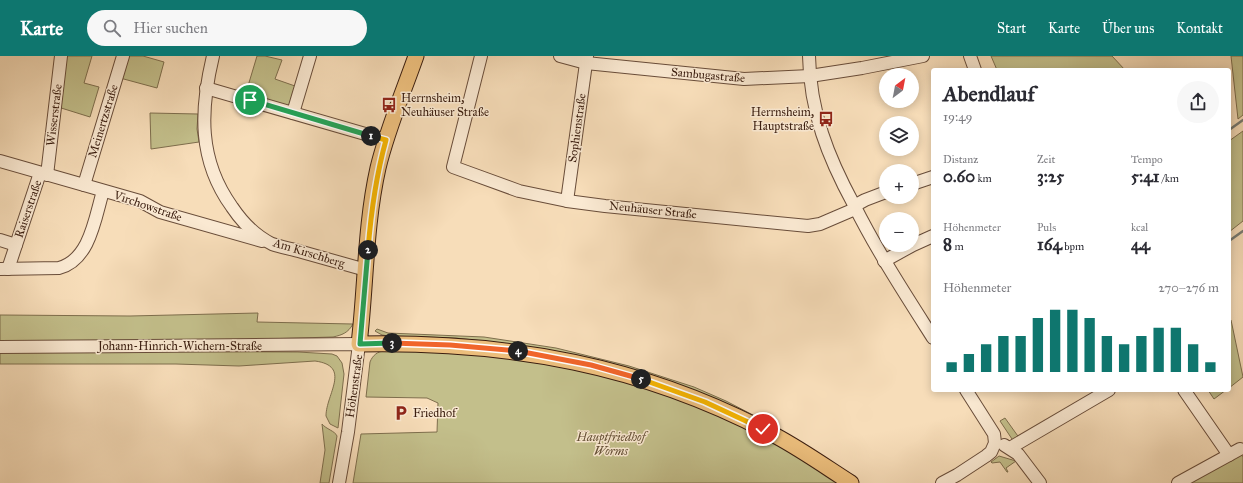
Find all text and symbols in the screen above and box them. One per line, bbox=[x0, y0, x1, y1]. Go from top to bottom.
search box bbox=[87, 10, 367, 46]
text: Karte bbox=[20, 17, 63, 40]
icon: search bbox=[101, 17, 123, 39]
text: Hier suchen bbox=[133, 19, 208, 37]
text: Start bbox=[997, 20, 1026, 37]
text: Karte bbox=[1048, 20, 1080, 37]
text: Über uns bbox=[1102, 20, 1154, 37]
text: Kontakt bbox=[1176, 20, 1223, 37]
street label: Sambugastraße bbox=[670, 65, 746, 86]
north arrow bbox=[879, 68, 919, 108]
map controls bbox=[879, 68, 919, 252]
text: Abendlauf bbox=[943, 80, 1035, 107]
button: share bbox=[1177, 81, 1219, 123]
street label: Wisserstraße bbox=[43, 83, 65, 147]
street label: Meinertzstraße bbox=[85, 83, 121, 159]
pin bbox=[233, 83, 267, 117]
icon: arrive bbox=[239, 89, 261, 111]
place label: Herrnsheim, Neuhäuser Straße bbox=[401, 91, 489, 119]
street label: Sophienstraße bbox=[565, 92, 589, 164]
bus stop icon: Herrnsheim, Neuhäuser Straße bbox=[380, 96, 398, 114]
place label: Herrnsheim, Hauptstraße bbox=[751, 105, 814, 133]
text: 19:49 bbox=[943, 109, 973, 125]
bus stop icon: Herrnsheim, Hauptstraße bbox=[817, 110, 835, 128]
button: layers bbox=[879, 116, 919, 156]
pin: 1 bbox=[361, 126, 381, 146]
text: 1 bbox=[369, 129, 373, 142]
text: Distanz bbox=[943, 153, 978, 166]
text: Zeit bbox=[1037, 153, 1055, 166]
text: Tempo bbox=[1131, 153, 1163, 166]
button: + bbox=[879, 164, 919, 204]
text: 0.60 bbox=[943, 166, 975, 187]
text: 3:25 bbox=[1037, 166, 1064, 187]
text: 5:41 bbox=[1131, 166, 1159, 187]
text: km bbox=[975, 172, 992, 185]
text: /km bbox=[1159, 172, 1179, 185]
street label: Raiserstraße bbox=[12, 178, 44, 240]
street label: Virchowstraße bbox=[111, 187, 184, 224]
street label: Neuhäuser Straße bbox=[609, 198, 697, 222]
button: − bbox=[879, 212, 919, 252]
text: Höhenmeter bbox=[943, 221, 1001, 234]
text: Puls bbox=[1037, 221, 1056, 234]
text: kcal bbox=[1131, 221, 1148, 234]
text: 8 bbox=[943, 234, 952, 255]
text: 164 bbox=[1037, 234, 1062, 255]
text: 44 bbox=[1131, 234, 1150, 255]
street label: Am Kirschberg bbox=[270, 235, 347, 272]
pin: 2 bbox=[358, 240, 378, 260]
text: m bbox=[952, 240, 964, 253]
text: bpm bbox=[1062, 240, 1084, 253]
text: 2 bbox=[365, 243, 371, 256]
text: Höhenmeter bbox=[943, 280, 1012, 296]
text: 270–276 m bbox=[1158, 280, 1219, 296]
pin: 3 bbox=[382, 333, 402, 353]
text: 3 bbox=[390, 336, 394, 349]
street label: Johann-Hinrich-Wichern-Straße bbox=[96, 339, 262, 354]
pin: 4 bbox=[508, 341, 528, 361]
text: 4 bbox=[515, 344, 521, 357]
street label: Höhenstraße bbox=[343, 353, 365, 419]
pin: 5 bbox=[631, 369, 651, 389]
text: 5 bbox=[638, 372, 644, 385]
parking icon: Friedhof bbox=[392, 404, 410, 422]
place label: Friedhof bbox=[413, 406, 458, 420]
pin bbox=[746, 412, 780, 446]
icon: check bbox=[752, 418, 774, 440]
park label: Hauptfriedhof Worms bbox=[575, 430, 649, 458]

